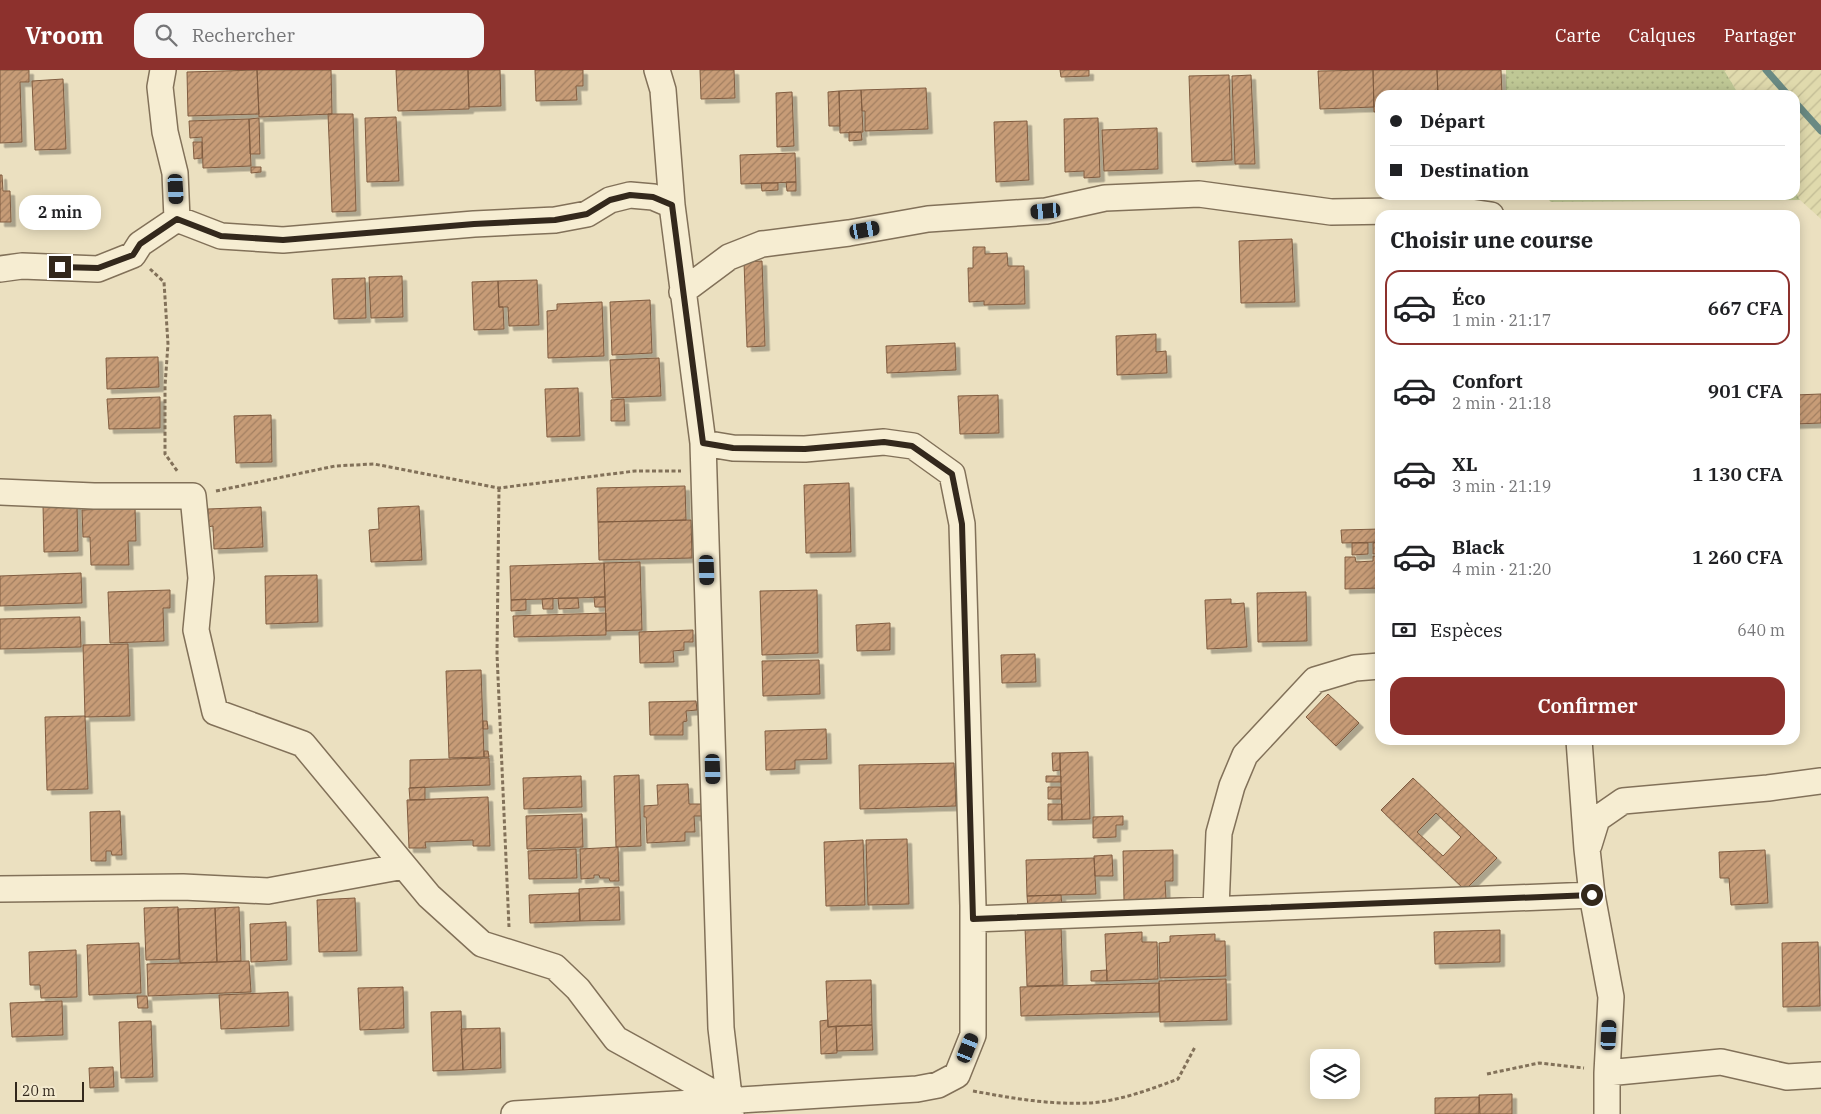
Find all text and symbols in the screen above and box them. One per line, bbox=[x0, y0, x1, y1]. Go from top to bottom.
search box bbox=[134, 13, 484, 58]
text: Vroom bbox=[25, 19, 104, 51]
icon: search bbox=[152, 21, 180, 49]
text: Rechercher bbox=[192, 23, 295, 47]
text: Carte bbox=[1555, 24, 1601, 47]
text: Calques bbox=[1629, 24, 1696, 47]
text: Partager bbox=[1724, 24, 1796, 47]
text: Départ bbox=[1420, 109, 1485, 133]
text: Destination bbox=[1420, 158, 1529, 182]
car bbox=[167, 174, 184, 204]
callout: 2 min bbox=[19, 194, 101, 230]
text: 2 min bbox=[38, 202, 82, 222]
car bbox=[1030, 202, 1061, 220]
car bbox=[848, 220, 881, 240]
text: Choisir une course bbox=[1390, 225, 1593, 254]
route end bbox=[49, 256, 71, 278]
icon: car bbox=[1392, 285, 1437, 330]
text: Éco bbox=[1452, 286, 1485, 310]
text: 667 CFA bbox=[1708, 296, 1783, 320]
text: 1 min · 21:17 bbox=[1452, 310, 1551, 330]
icon: car bbox=[1392, 368, 1437, 413]
text: Confort bbox=[1452, 369, 1523, 393]
text: 901 CFA bbox=[1708, 379, 1783, 403]
text: 2 min · 21:18 bbox=[1452, 393, 1551, 413]
icon: car bbox=[1392, 451, 1437, 496]
text: XL bbox=[1452, 452, 1478, 476]
text: 1 130 CFA bbox=[1692, 462, 1783, 486]
text: 3 min · 21:19 bbox=[1452, 476, 1551, 496]
icon: car bbox=[1392, 534, 1437, 579]
text: Black bbox=[1452, 535, 1504, 559]
text: 1 260 CFA bbox=[1692, 545, 1783, 569]
car bbox=[698, 555, 715, 585]
text: 4 min · 21:20 bbox=[1452, 559, 1551, 579]
icon: cash bbox=[1390, 616, 1418, 644]
text: Espèces bbox=[1430, 618, 1503, 642]
text: 640 m bbox=[1737, 620, 1785, 640]
button: Confirmer bbox=[1390, 677, 1785, 735]
car bbox=[704, 754, 721, 784]
route start bbox=[1581, 884, 1603, 906]
car bbox=[1600, 1020, 1617, 1050]
car bbox=[955, 1031, 980, 1065]
map controls bbox=[1310, 1049, 1360, 1099]
button: layers bbox=[1310, 1049, 1360, 1099]
scale bar bbox=[15, 1079, 84, 1102]
text: 20 m bbox=[22, 1082, 55, 1100]

